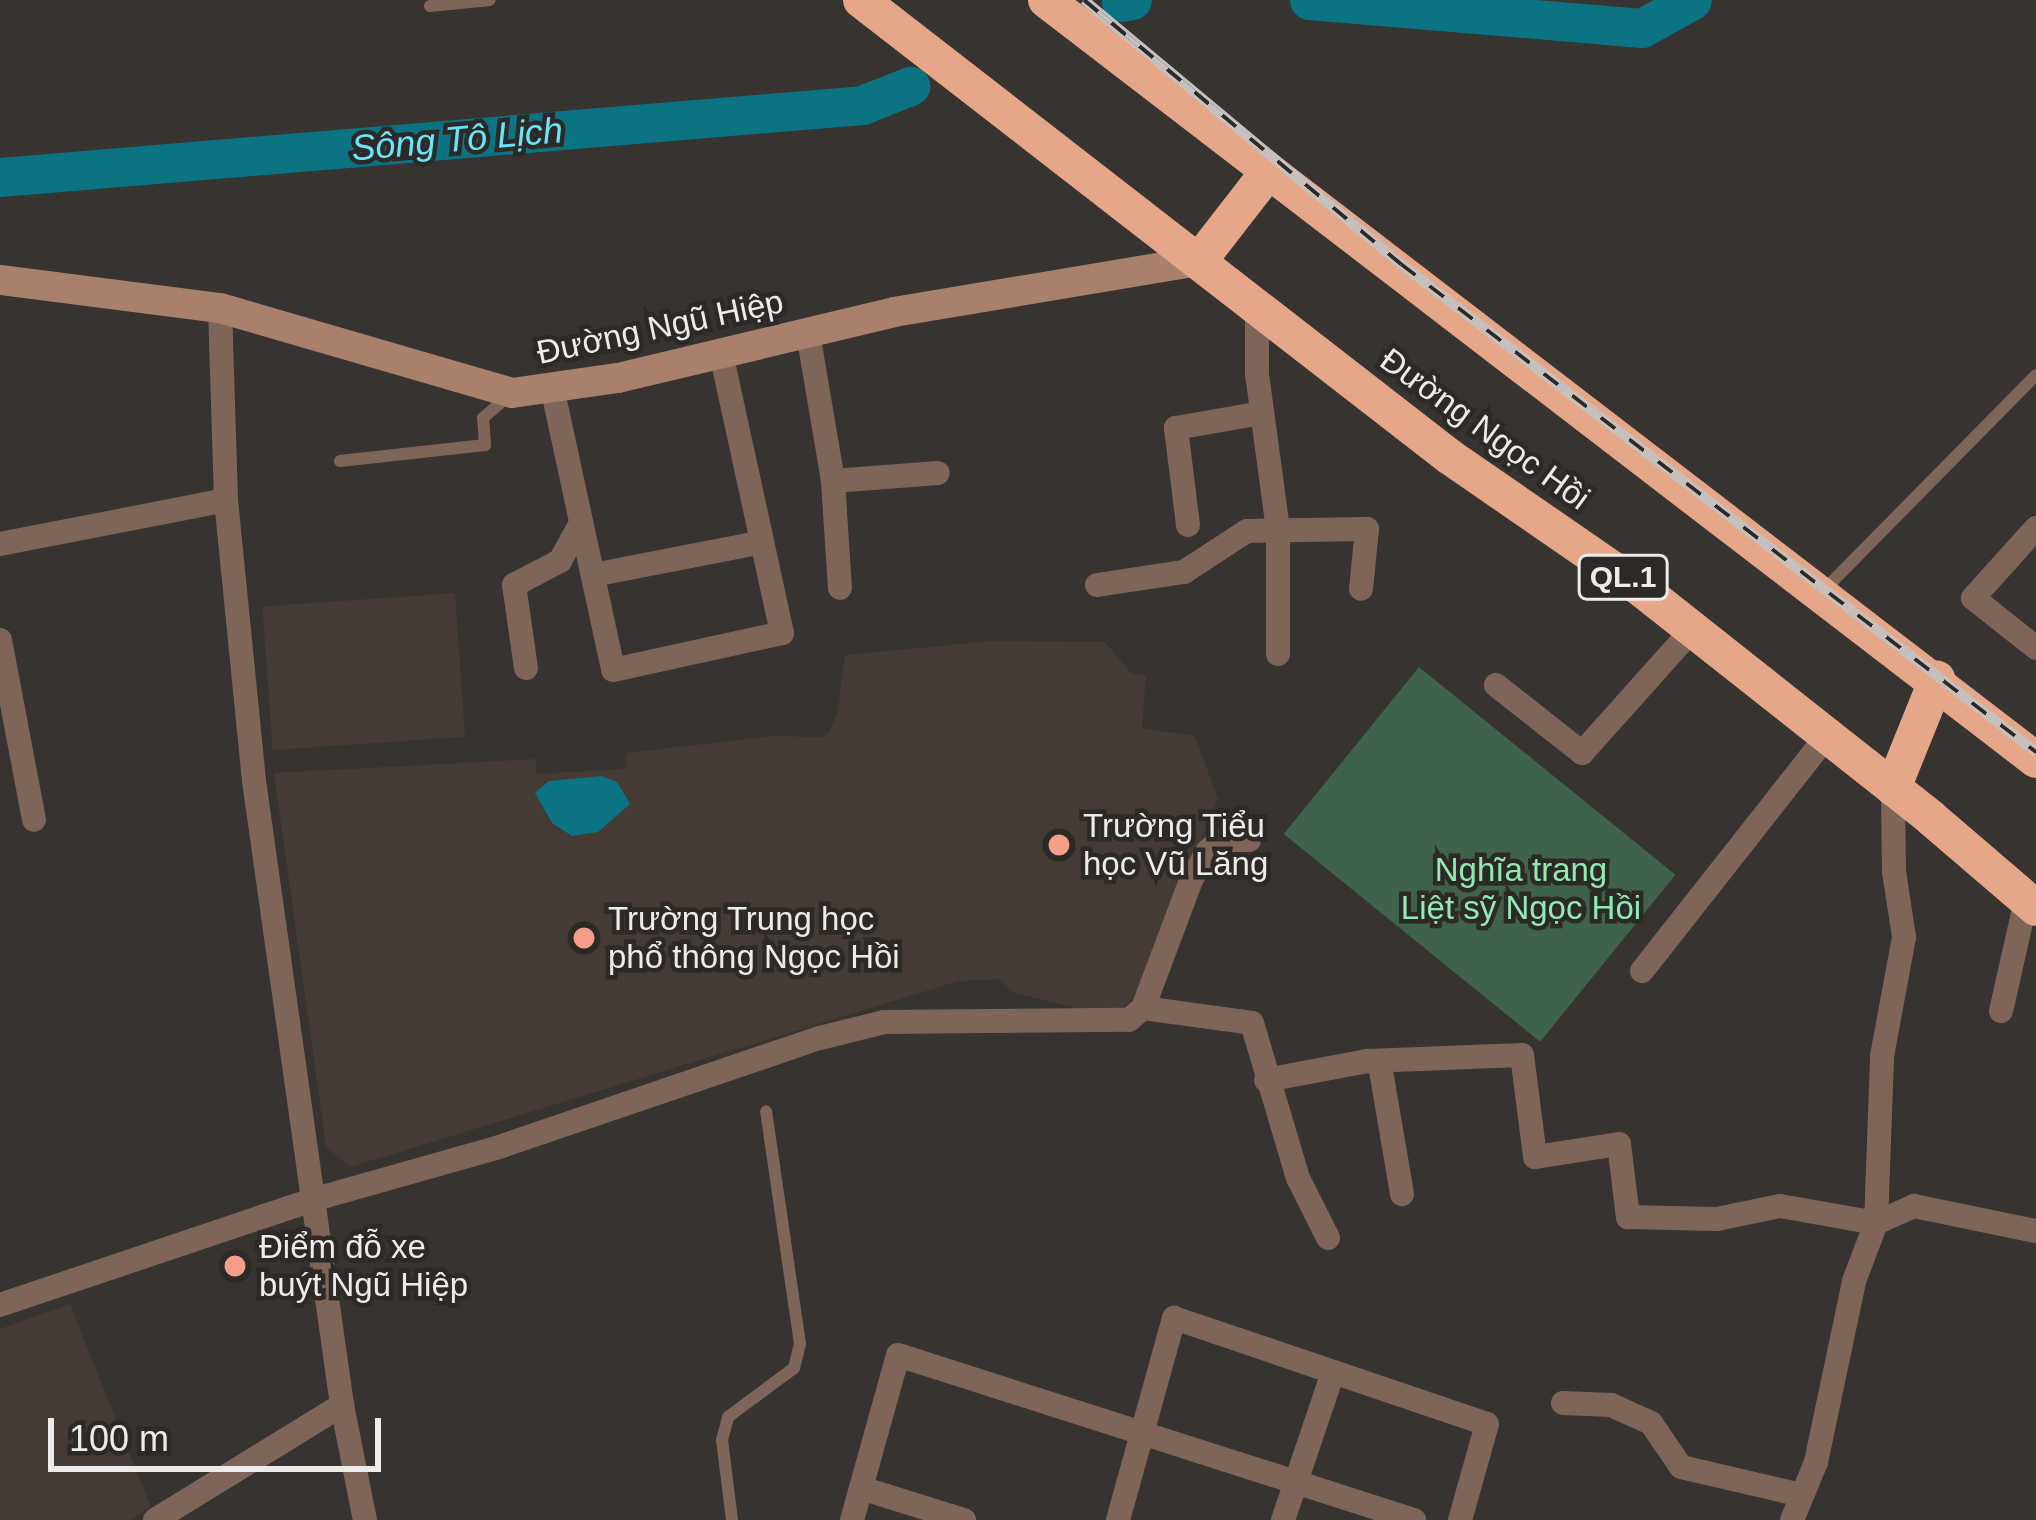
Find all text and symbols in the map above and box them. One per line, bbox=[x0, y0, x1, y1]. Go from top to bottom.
water label: Sông Tô Lịch bbox=[349, 108, 565, 170]
street label: Đường Ngũ Hiệp bbox=[533, 282, 787, 372]
street label: Đường Ngọc Hồi bbox=[1373, 340, 1597, 518]
road number: QL.1 bbox=[1575, 553, 1671, 601]
place label: Trường Tiểu học Vũ Lăng bbox=[1083, 806, 1268, 884]
marker: Trường Tiểu học Vũ Lăng bbox=[1046, 832, 1072, 858]
park label: Nghĩa trang Liệt sỹ Ngọc Hồi bbox=[1401, 850, 1641, 928]
place label: Trường Trung học phổ thông Ngọc Hồi bbox=[608, 899, 900, 977]
marker: Trường Trung học phổ thông Ngọc Hồi bbox=[571, 925, 597, 951]
place label: Điểm đỗ xe buýt Ngũ Hiệp bbox=[259, 1227, 468, 1305]
marker: Điểm đỗ xe buýt Ngũ Hiệp bbox=[222, 1253, 248, 1279]
scale bar bbox=[54, 1394, 387, 1468]
text: 100 m bbox=[69, 1418, 169, 1459]

